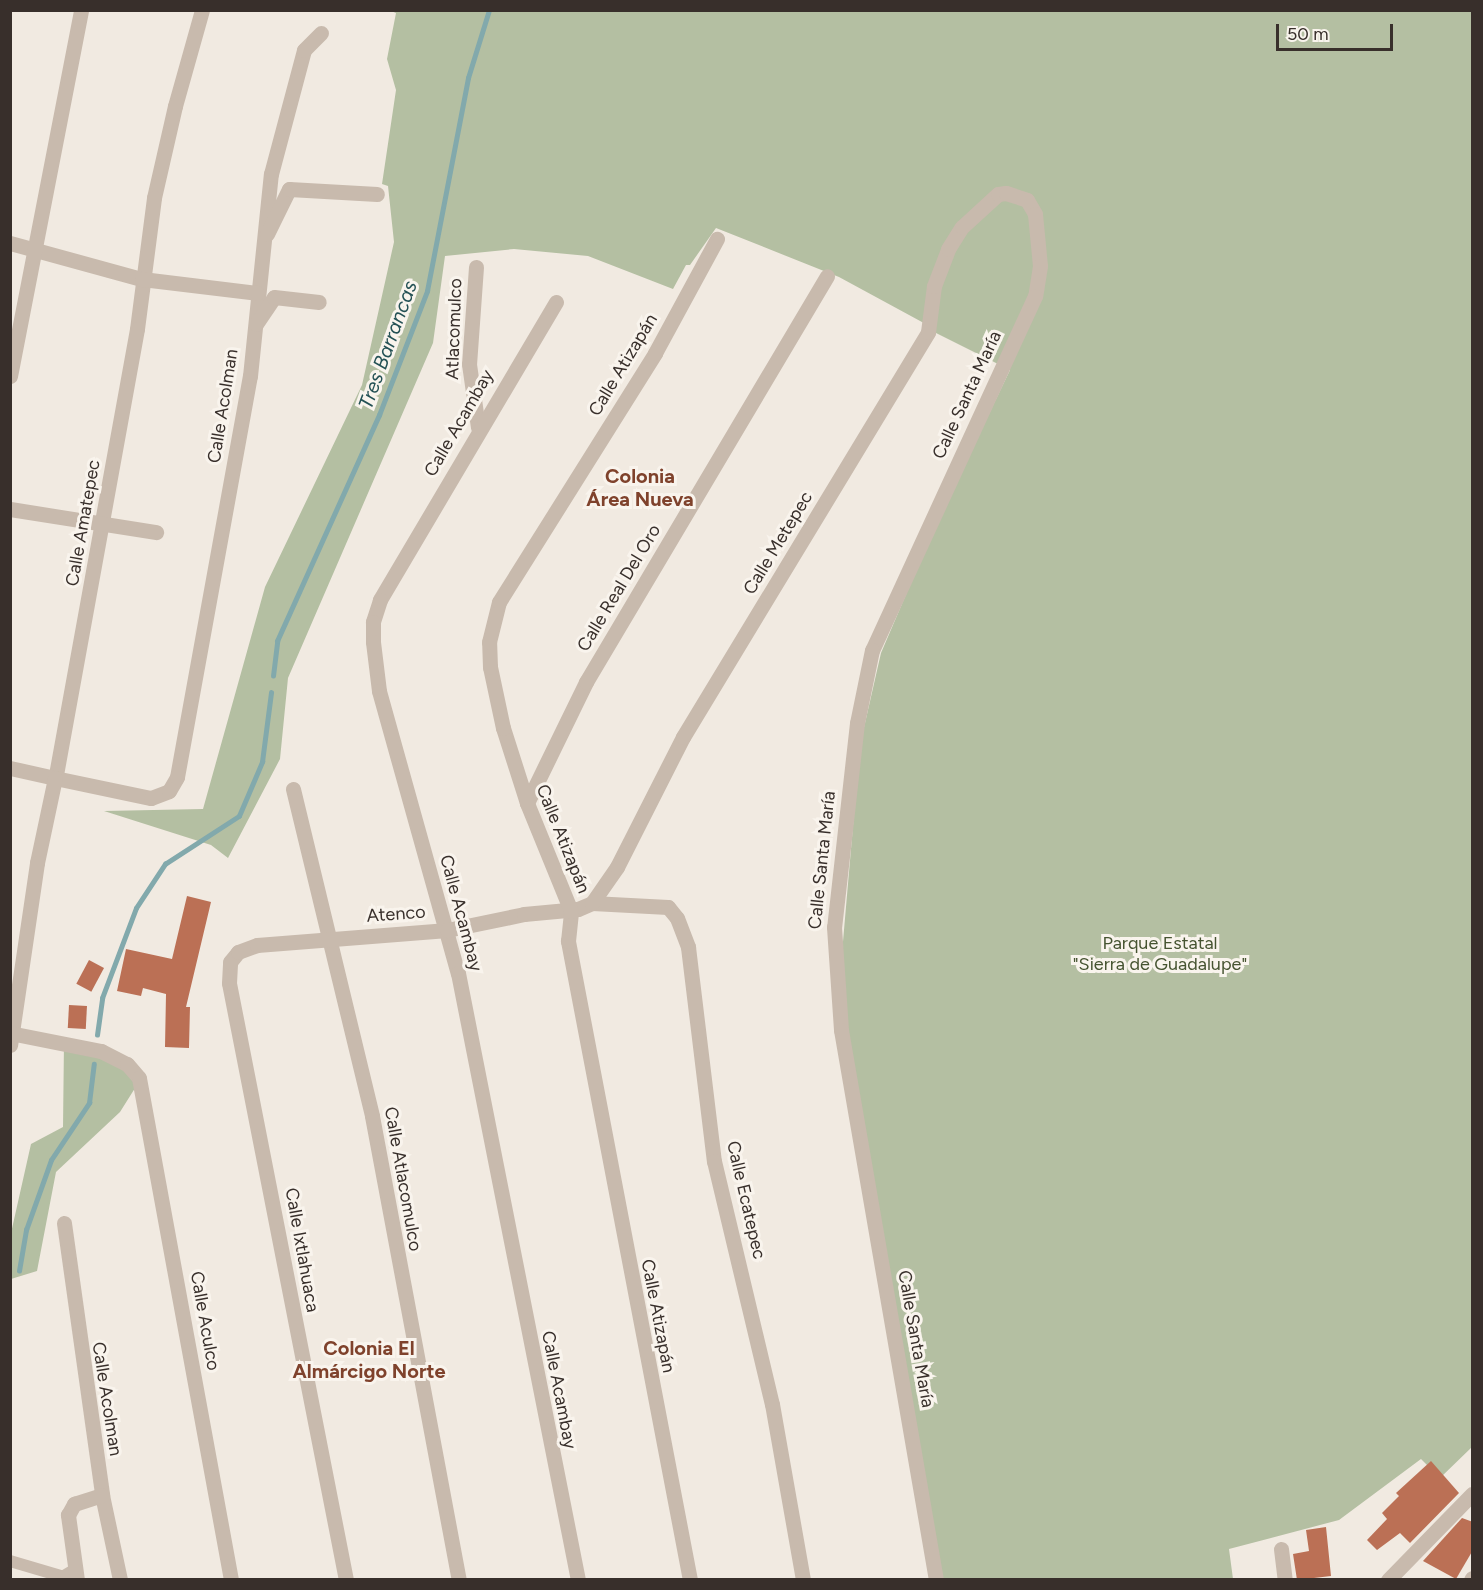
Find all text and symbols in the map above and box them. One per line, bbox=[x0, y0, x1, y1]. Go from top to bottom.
scale bar bbox=[1279, 12, 1396, 50]
text: 50 m bbox=[1287, 23, 1329, 45]
water label: Tres Barrancas bbox=[354, 278, 422, 412]
street label: Atlacomulco bbox=[441, 278, 467, 380]
street label: Calle Atizapán bbox=[584, 310, 662, 420]
street label: Calle Santa María bbox=[928, 328, 1006, 462]
street label: Calle Acolman bbox=[203, 347, 243, 465]
street label: Calle Acambay bbox=[420, 366, 498, 480]
street label: Calle Amatepec bbox=[61, 458, 105, 588]
district label: Colonia Área Nueva bbox=[586, 465, 694, 512]
street label: Calle Metepec bbox=[739, 488, 817, 598]
street label: Calle Real Del Oro bbox=[573, 521, 665, 655]
street label: Calle Atizapán bbox=[531, 781, 595, 897]
street label: Calle Santa María bbox=[804, 790, 840, 930]
street label: Calle Acambay bbox=[435, 852, 487, 974]
street label: Atenco bbox=[366, 901, 426, 927]
park label: Parque Estatal "Sierra de Guadalupe" bbox=[1073, 933, 1247, 976]
street label: Calle Atlacomulco bbox=[380, 1105, 426, 1253]
street label: Calle Ecatepec bbox=[722, 1139, 770, 1261]
street label: Calle Ixtlahuaca bbox=[280, 1186, 324, 1314]
street label: Calle Atizapán bbox=[636, 1257, 680, 1375]
street label: Calle Santa María bbox=[893, 1269, 939, 1409]
street label: Calle Aculco bbox=[186, 1270, 224, 1372]
street label: Calle Acambay bbox=[537, 1329, 581, 1451]
district label: Colonia El Almárcigo Norte bbox=[293, 1337, 445, 1384]
street label: Calle Acolman bbox=[87, 1340, 127, 1458]

